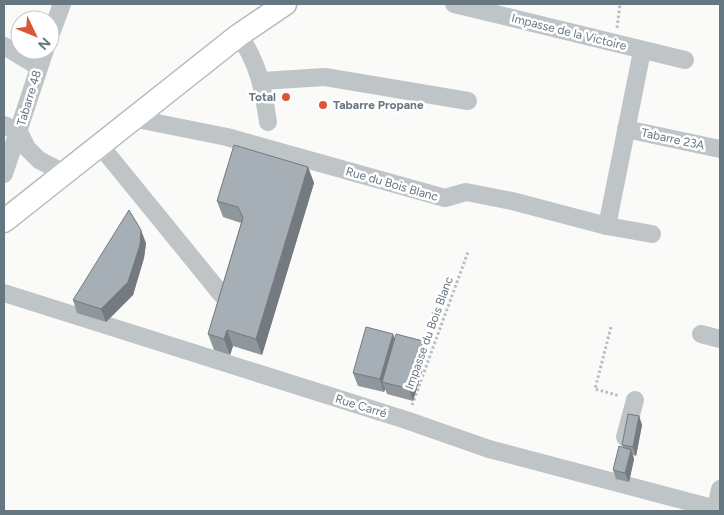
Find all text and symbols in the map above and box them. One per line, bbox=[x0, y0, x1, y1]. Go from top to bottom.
north arrow bbox=[10, 10, 60, 60]
street label: Impasse de la Victoire bbox=[510, 11, 628, 53]
text: N bbox=[34, 34, 54, 53]
street label: Tabarre 48 bbox=[14, 68, 44, 128]
place label: Total bbox=[249, 90, 276, 104]
marker: Total bbox=[280, 91, 292, 103]
place label: Tabarre Propane bbox=[333, 98, 424, 112]
marker: Tabarre Propane bbox=[317, 99, 329, 111]
street label: Tabarre 23A bbox=[640, 125, 706, 153]
street label: Rue du Bois Blanc bbox=[344, 164, 440, 204]
street label: Impasse du Bois Blanc bbox=[402, 274, 456, 391]
street label: Rue Carré bbox=[334, 392, 389, 421]

